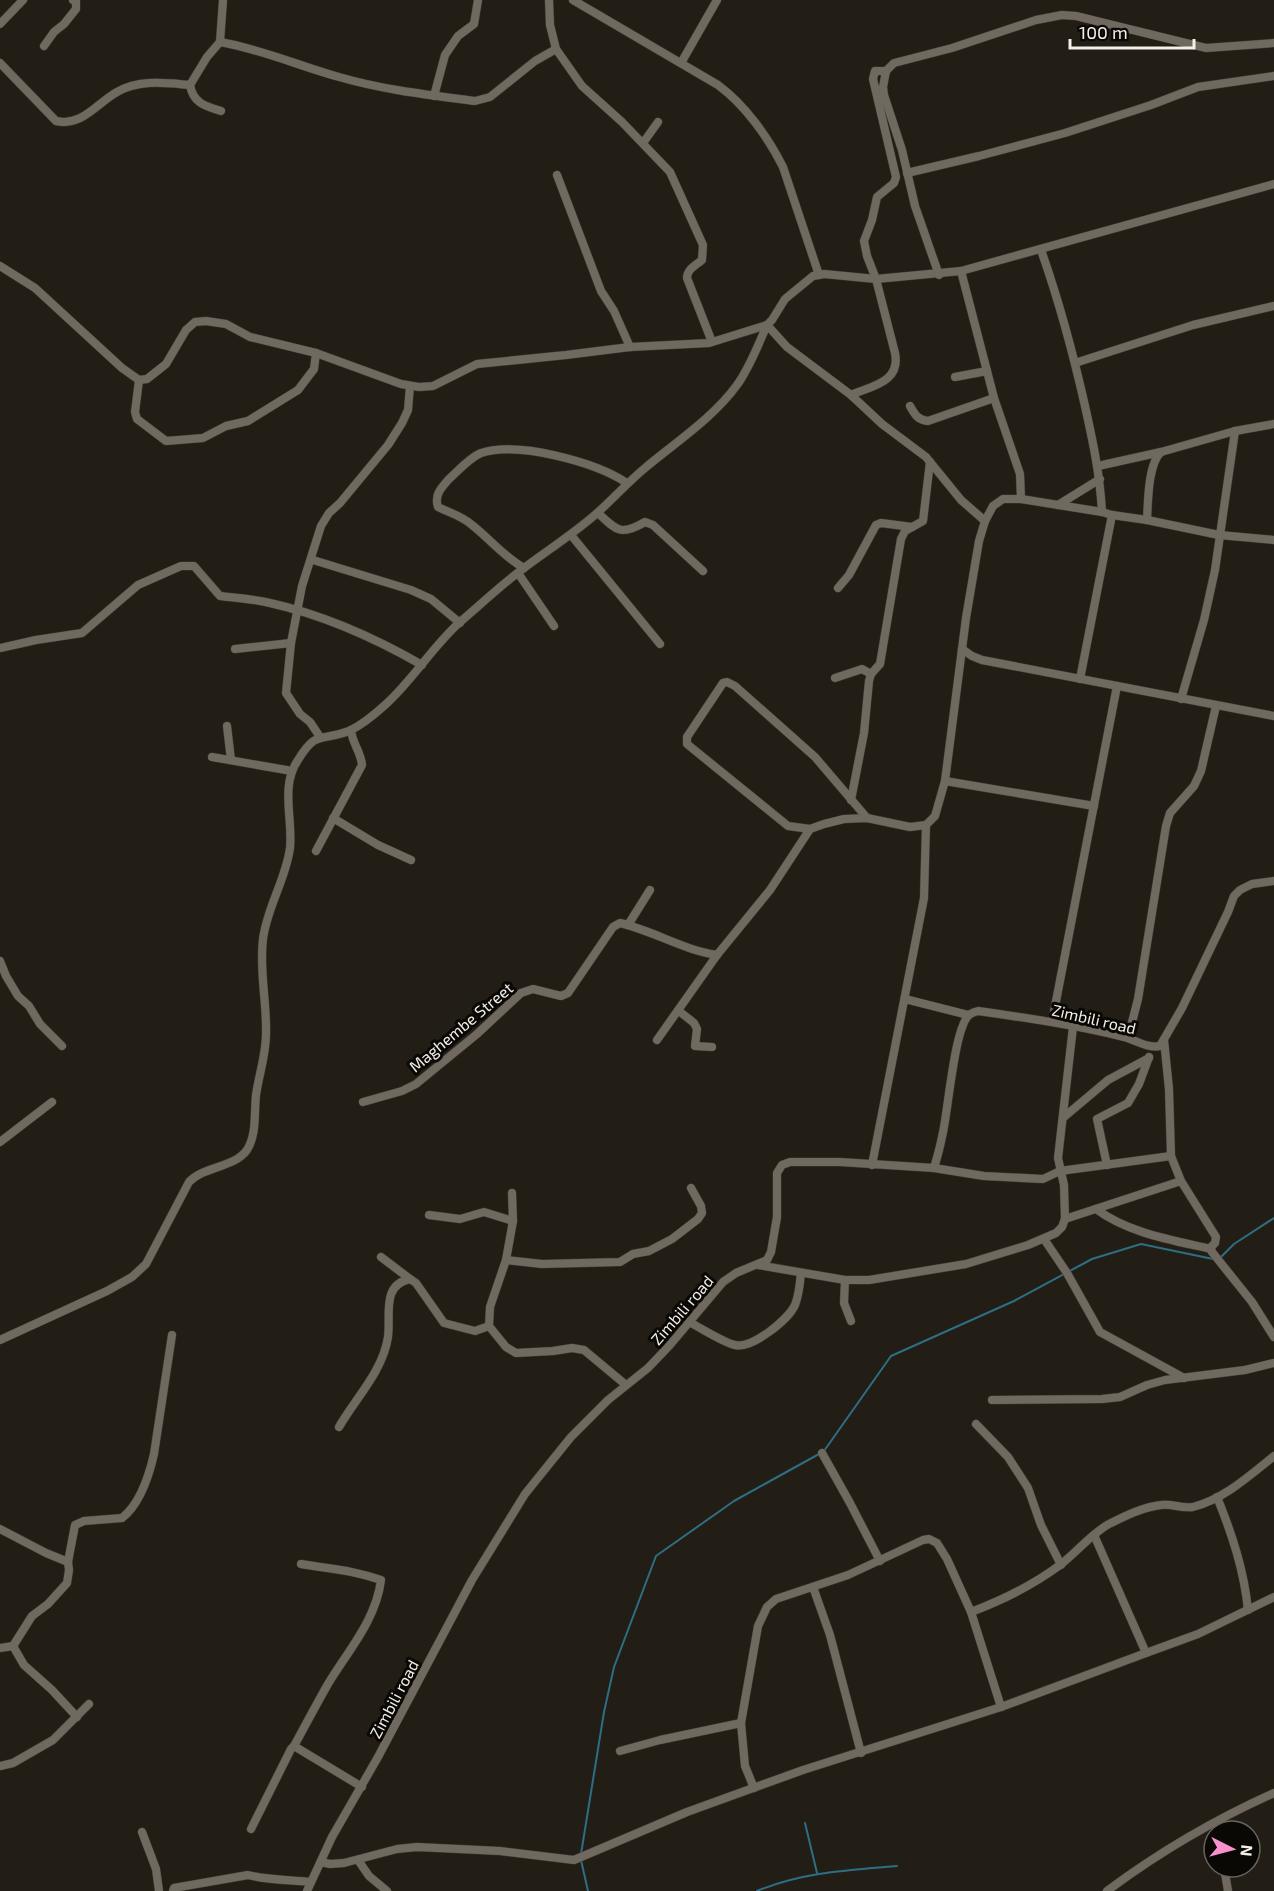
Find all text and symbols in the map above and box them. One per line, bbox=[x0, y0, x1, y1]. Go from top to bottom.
scale bar bbox=[1070, 12, 1194, 50]
text: 100 m bbox=[1079, 21, 1128, 43]
street label: Maghembe Street bbox=[405, 978, 516, 1075]
street label: Zimbili road bbox=[1050, 1000, 1138, 1037]
street label: Zimbili road bbox=[646, 1271, 717, 1348]
street label: Zimbili road bbox=[365, 1656, 422, 1741]
north arrow bbox=[1202, 1819, 1262, 1879]
text: N bbox=[1237, 1844, 1257, 1857]

